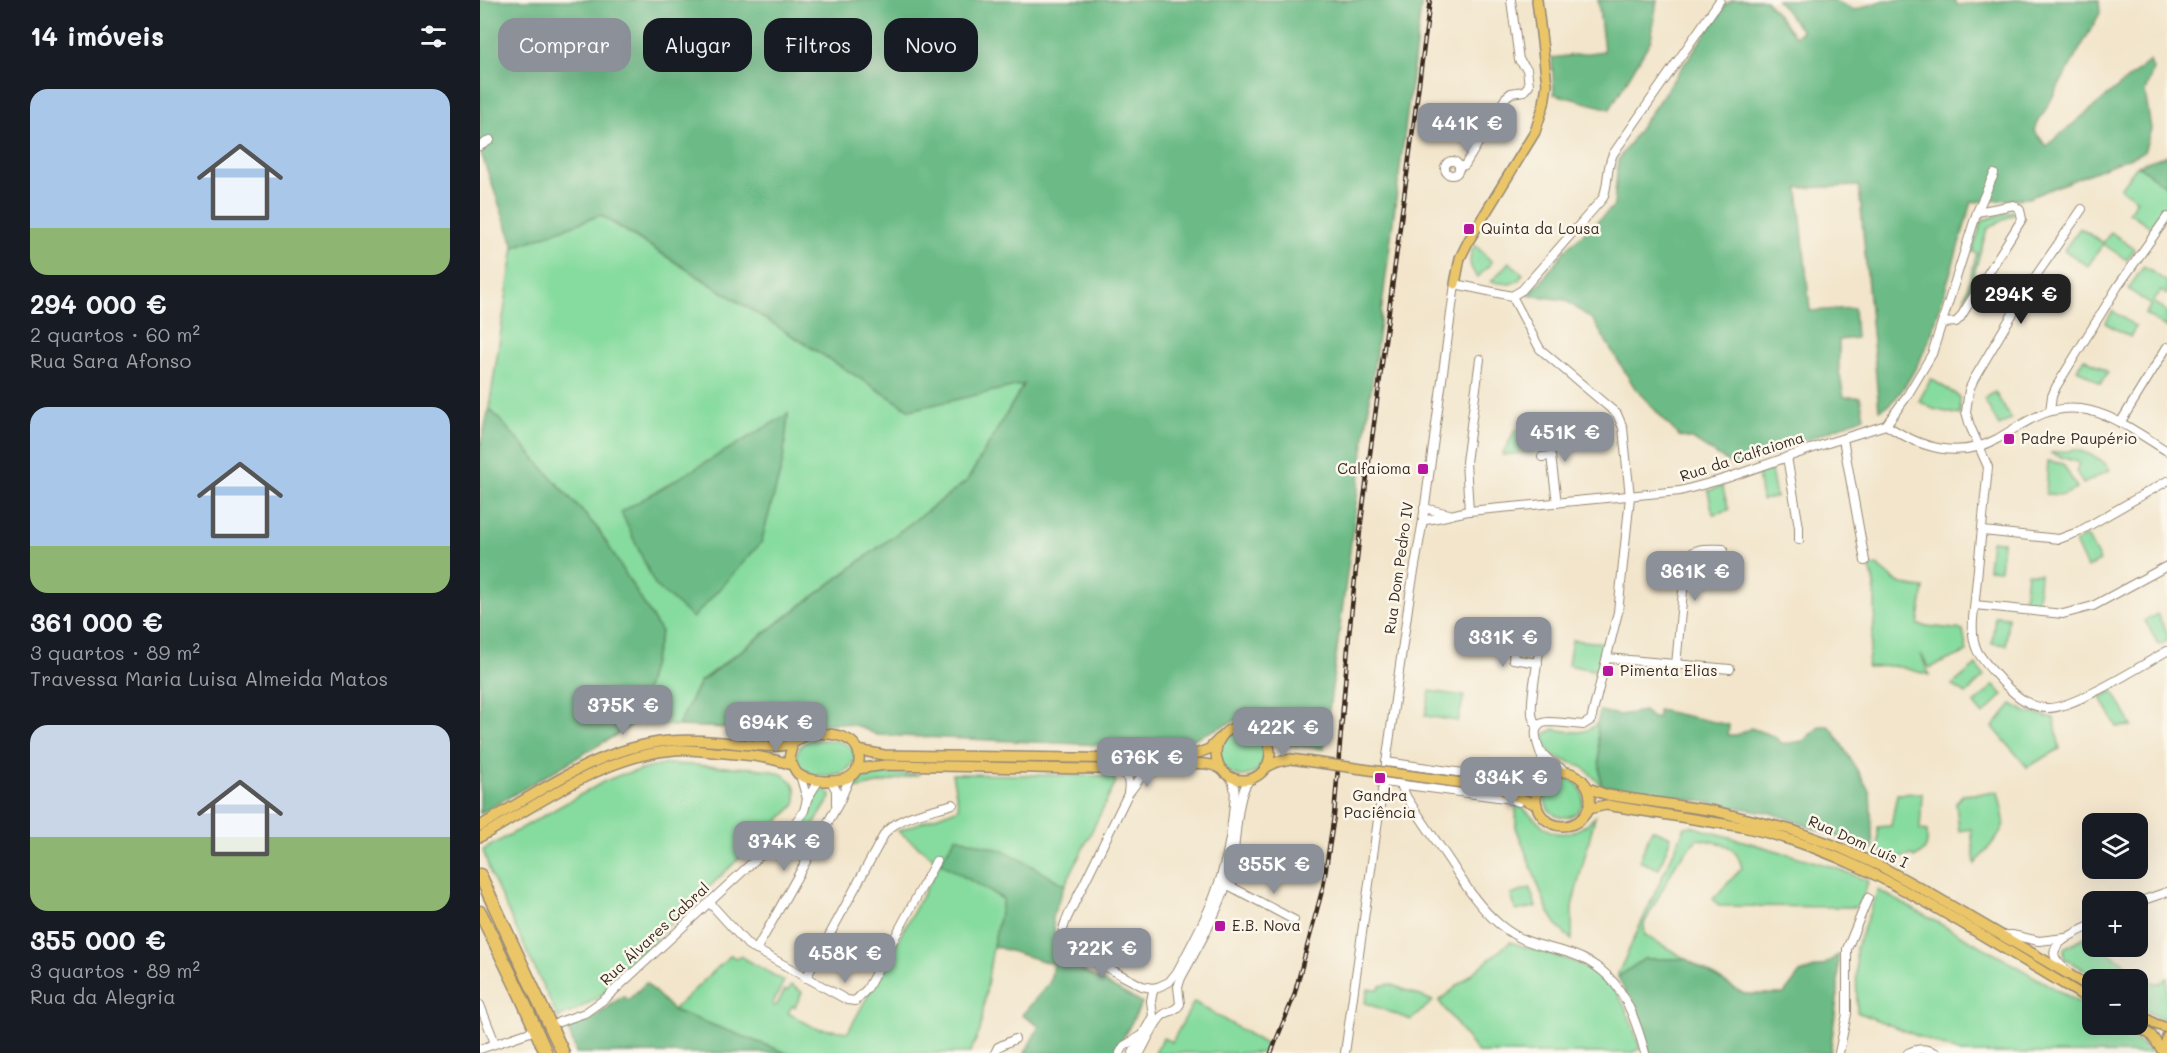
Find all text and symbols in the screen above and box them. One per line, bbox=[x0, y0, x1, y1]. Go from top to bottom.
chip: Comprar bbox=[498, 18, 631, 72]
chip: Alugar bbox=[643, 18, 752, 72]
chip: Filtros bbox=[764, 18, 872, 72]
chip: Novo bbox=[884, 18, 978, 72]
text: 14 imóveis bbox=[30, 19, 164, 53]
icon: filters bbox=[417, 20, 450, 53]
pin: 441K € bbox=[1418, 103, 1516, 154]
text: 441K € bbox=[1432, 109, 1502, 135]
icon: home bbox=[186, 128, 294, 236]
place label: Quinta da Lousa bbox=[1481, 218, 1600, 238]
marker: Quinta da Lousa bbox=[1462, 222, 1476, 236]
pin: 294K € bbox=[1972, 274, 2070, 325]
text: 294K € bbox=[1985, 280, 2057, 306]
text: 294 000 € bbox=[30, 287, 167, 321]
text: 2 quartos · 60 m² bbox=[30, 321, 200, 347]
text: Rua Sara Afonso bbox=[30, 347, 191, 373]
pin: 451K € bbox=[1516, 412, 1614, 463]
text: 451K € bbox=[1530, 418, 1600, 444]
street label: Rua da Calfaioma bbox=[1677, 427, 1806, 486]
place label: Padre Paupério bbox=[2021, 428, 2137, 448]
marker: Padre Paupério bbox=[2002, 432, 2016, 446]
icon: home bbox=[186, 446, 294, 554]
place label: Calfaioma bbox=[1337, 458, 1411, 478]
marker: Calfaioma bbox=[1416, 462, 1430, 476]
street label: Rua Dom Pedro IV bbox=[1379, 500, 1417, 635]
pin: 361K € bbox=[1646, 551, 1744, 602]
text: 361K € bbox=[1660, 557, 1730, 583]
text: 361 000 € bbox=[30, 605, 163, 639]
pin: 331K € bbox=[1454, 617, 1552, 668]
text: 331K € bbox=[1468, 623, 1538, 649]
text: 3 quartos · 89 m² bbox=[30, 639, 200, 665]
place label: Pimenta Elias bbox=[1620, 660, 1718, 680]
marker: Pimenta Elias bbox=[1601, 664, 1615, 678]
text: Travessa Maria Luisa Almeida Matos bbox=[30, 665, 388, 691]
pin: 375K € bbox=[574, 685, 672, 736]
text: 375K € bbox=[587, 691, 659, 717]
pin: 694K € bbox=[727, 702, 825, 753]
pin: 422K € bbox=[1234, 707, 1332, 758]
text: 694K € bbox=[739, 708, 813, 734]
text: 422K € bbox=[1247, 713, 1319, 739]
pin: 676K € bbox=[1098, 737, 1196, 788]
text: 676K € bbox=[1111, 743, 1183, 769]
pin: 334K € bbox=[1462, 757, 1560, 808]
text: 334K € bbox=[1474, 763, 1548, 789]
icon: home bbox=[186, 764, 294, 872]
marker: Gandra Paciência bbox=[1373, 771, 1387, 785]
place label: Gandra Paciência bbox=[1344, 785, 1416, 822]
street label: Rua Dom Luís I bbox=[1805, 810, 1912, 872]
map controls bbox=[2082, 813, 2148, 1035]
button: layers bbox=[2082, 813, 2148, 879]
pin: 374K € bbox=[735, 821, 833, 872]
text: 374K € bbox=[748, 827, 820, 853]
pin: 355K € bbox=[1225, 844, 1323, 895]
text: 355K € bbox=[1238, 850, 1310, 876]
street label: Rua Álvares Cabral bbox=[595, 877, 713, 989]
button: + bbox=[2082, 891, 2148, 957]
place label: E.B. Nova bbox=[1232, 915, 1301, 935]
marker: E.B. Nova bbox=[1213, 919, 1227, 933]
text: 355 000 € bbox=[30, 923, 166, 957]
pin: 722K € bbox=[1053, 928, 1151, 979]
pin: 458K € bbox=[796, 933, 894, 984]
text: 722K € bbox=[1067, 934, 1137, 960]
text: 458K € bbox=[808, 939, 882, 965]
text: 3 quartos · 89 m² bbox=[30, 957, 200, 983]
button: − bbox=[2082, 969, 2148, 1035]
text: Rua da Alegria bbox=[30, 983, 176, 1009]

